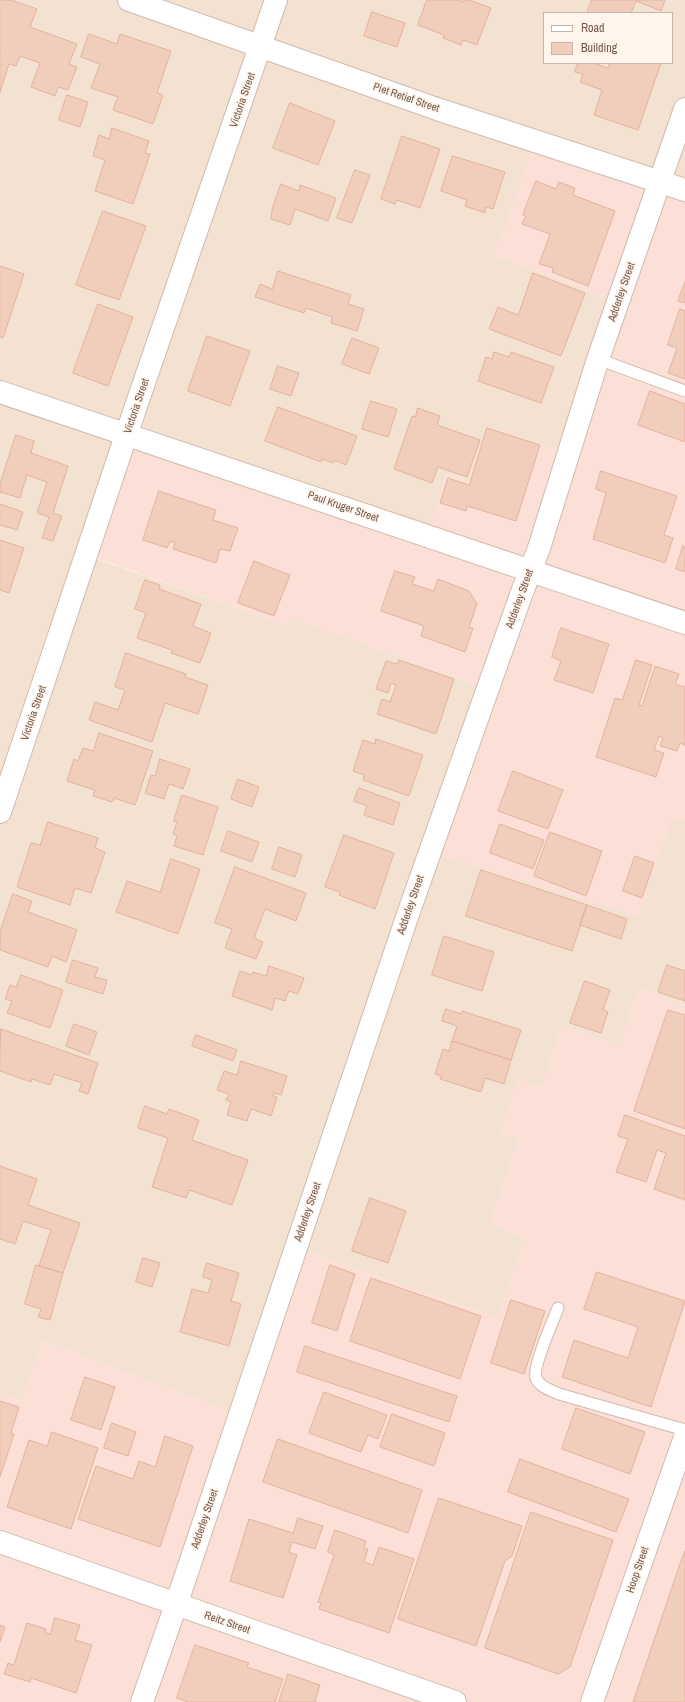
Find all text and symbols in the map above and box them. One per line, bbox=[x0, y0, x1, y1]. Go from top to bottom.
legend bbox=[543, 12, 673, 64]
text: Road bbox=[581, 20, 605, 36]
text: Building bbox=[581, 40, 617, 56]
street label: Victoria Street bbox=[227, 71, 259, 129]
street label: Piet Retief Street bbox=[371, 80, 441, 116]
street label: Adderley Street bbox=[606, 260, 638, 324]
street label: Victoria Street bbox=[121, 377, 153, 435]
street label: Paul Kruger Street bbox=[306, 489, 380, 525]
street label: Adderley Street bbox=[503, 568, 537, 630]
street label: Victoria Street bbox=[18, 684, 50, 742]
street label: Adderley Street bbox=[395, 873, 427, 937]
street label: Adderley Street bbox=[292, 1180, 324, 1244]
street label: Adderley Street bbox=[189, 1487, 221, 1551]
street label: Hoop Street bbox=[624, 1545, 652, 1595]
street label: Reitz Street bbox=[202, 1609, 252, 1637]

